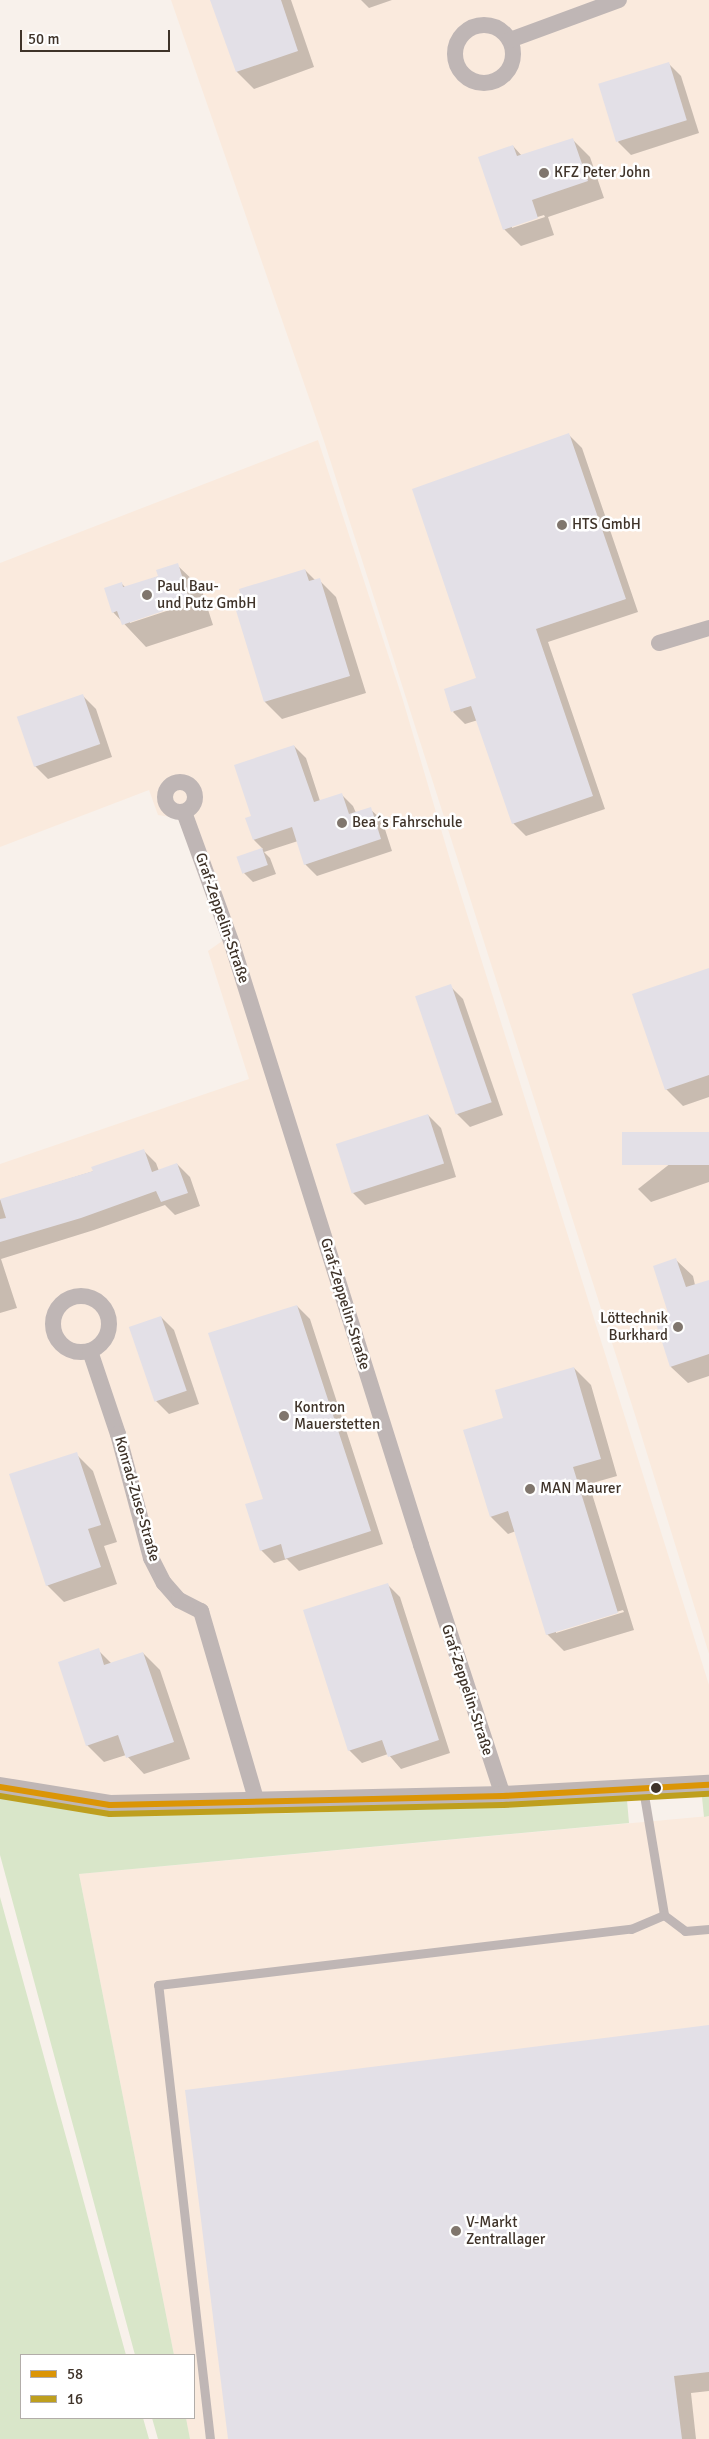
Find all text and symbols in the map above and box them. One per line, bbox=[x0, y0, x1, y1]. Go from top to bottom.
scale bar bbox=[22, 20, 172, 52]
text: 50 m bbox=[28, 30, 59, 48]
place label: KFZ Peter John bbox=[554, 164, 650, 182]
marker: KFZ Peter John bbox=[538, 167, 550, 179]
place label: HTS GmbH bbox=[572, 516, 641, 534]
marker: HTS GmbH bbox=[556, 519, 568, 531]
place label: Paul Bau- und Putz GmbH bbox=[157, 577, 256, 612]
marker: Paul Bau- und Putz GmbH bbox=[141, 589, 153, 601]
place label: Bea´s Fahrschule bbox=[352, 814, 462, 832]
marker: Bea´s Fahrschule bbox=[336, 817, 348, 829]
street label: Graf-Zeppelin-Straße bbox=[191, 850, 253, 986]
street label: Graf-Zeppelin-Straße bbox=[316, 1236, 374, 1372]
place label: Löttechnik Burkhard bbox=[600, 1309, 668, 1344]
marker: Löttechnik Burkhard bbox=[672, 1321, 684, 1333]
place label: Kontron Mauerstetten bbox=[294, 1398, 380, 1433]
marker: Kontron Mauerstetten bbox=[278, 1410, 290, 1422]
street label: Konrad-Zuse-Straße bbox=[110, 1434, 164, 1564]
place label: MAN Maurer bbox=[540, 1480, 621, 1498]
marker: MAN Maurer bbox=[524, 1483, 536, 1495]
street label: Graf-Zeppelin-Straße bbox=[437, 1622, 497, 1758]
unlabelled marker bbox=[651, 1783, 661, 1793]
place label: V-Markt Zentrallager bbox=[466, 2213, 545, 2248]
marker: V-Markt Zentrallager bbox=[450, 2225, 462, 2237]
legend bbox=[20, 2354, 195, 2419]
text: 58 bbox=[67, 2365, 83, 2383]
text: 16 bbox=[67, 2390, 83, 2408]

